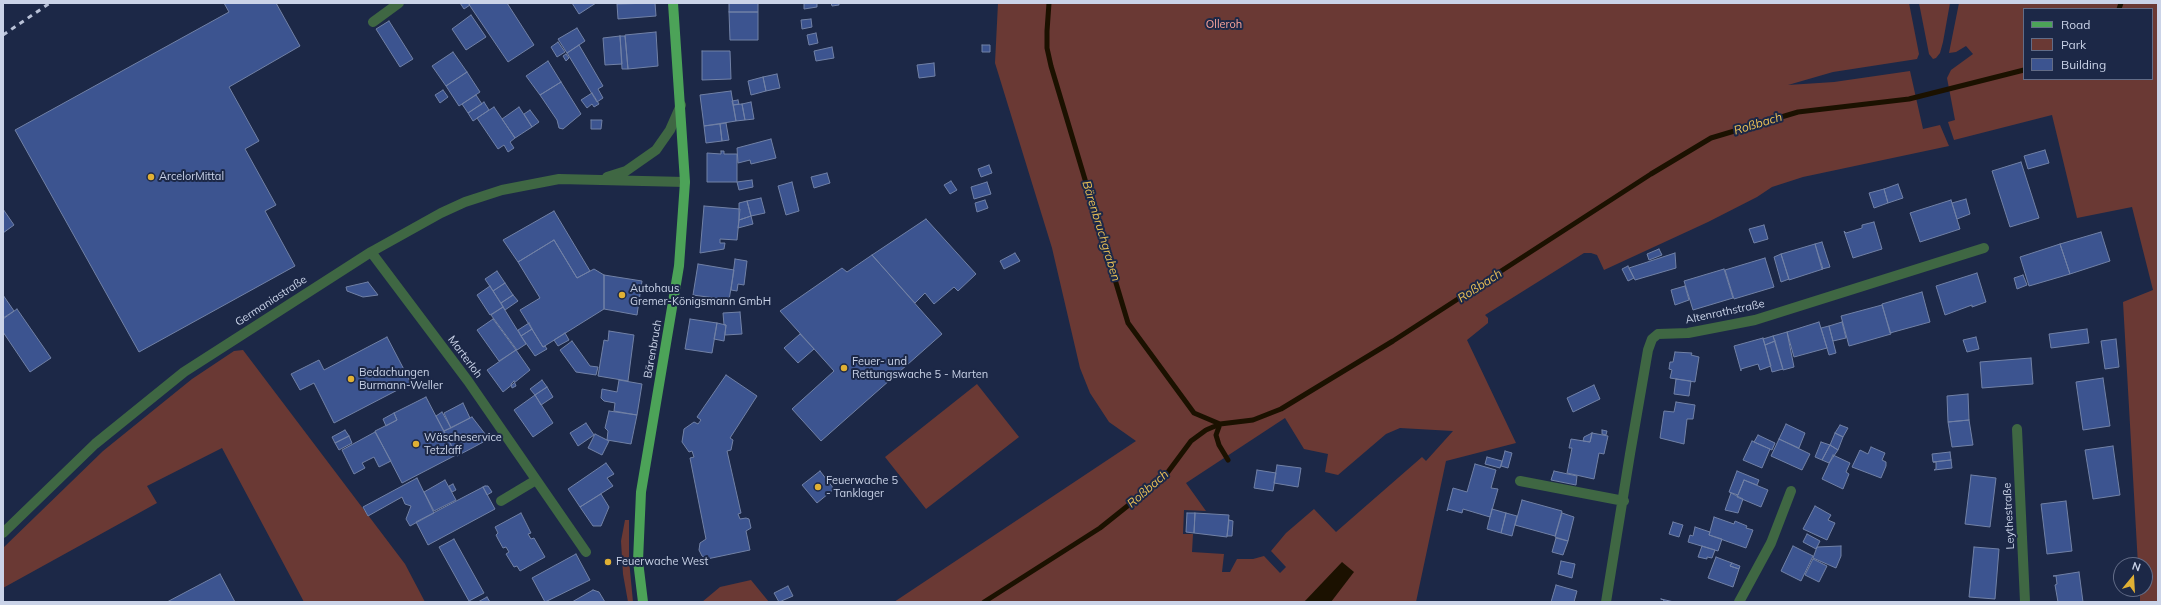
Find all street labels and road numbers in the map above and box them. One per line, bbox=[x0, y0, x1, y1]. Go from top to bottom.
street label: Germaniastraße bbox=[233, 273, 309, 329]
street label: Altenrathstraße bbox=[1684, 297, 1766, 327]
street label: Bärenbruch bbox=[641, 319, 665, 379]
street label: Marterloh bbox=[445, 333, 485, 381]
street label: Leythestraße bbox=[2001, 482, 2017, 550]

